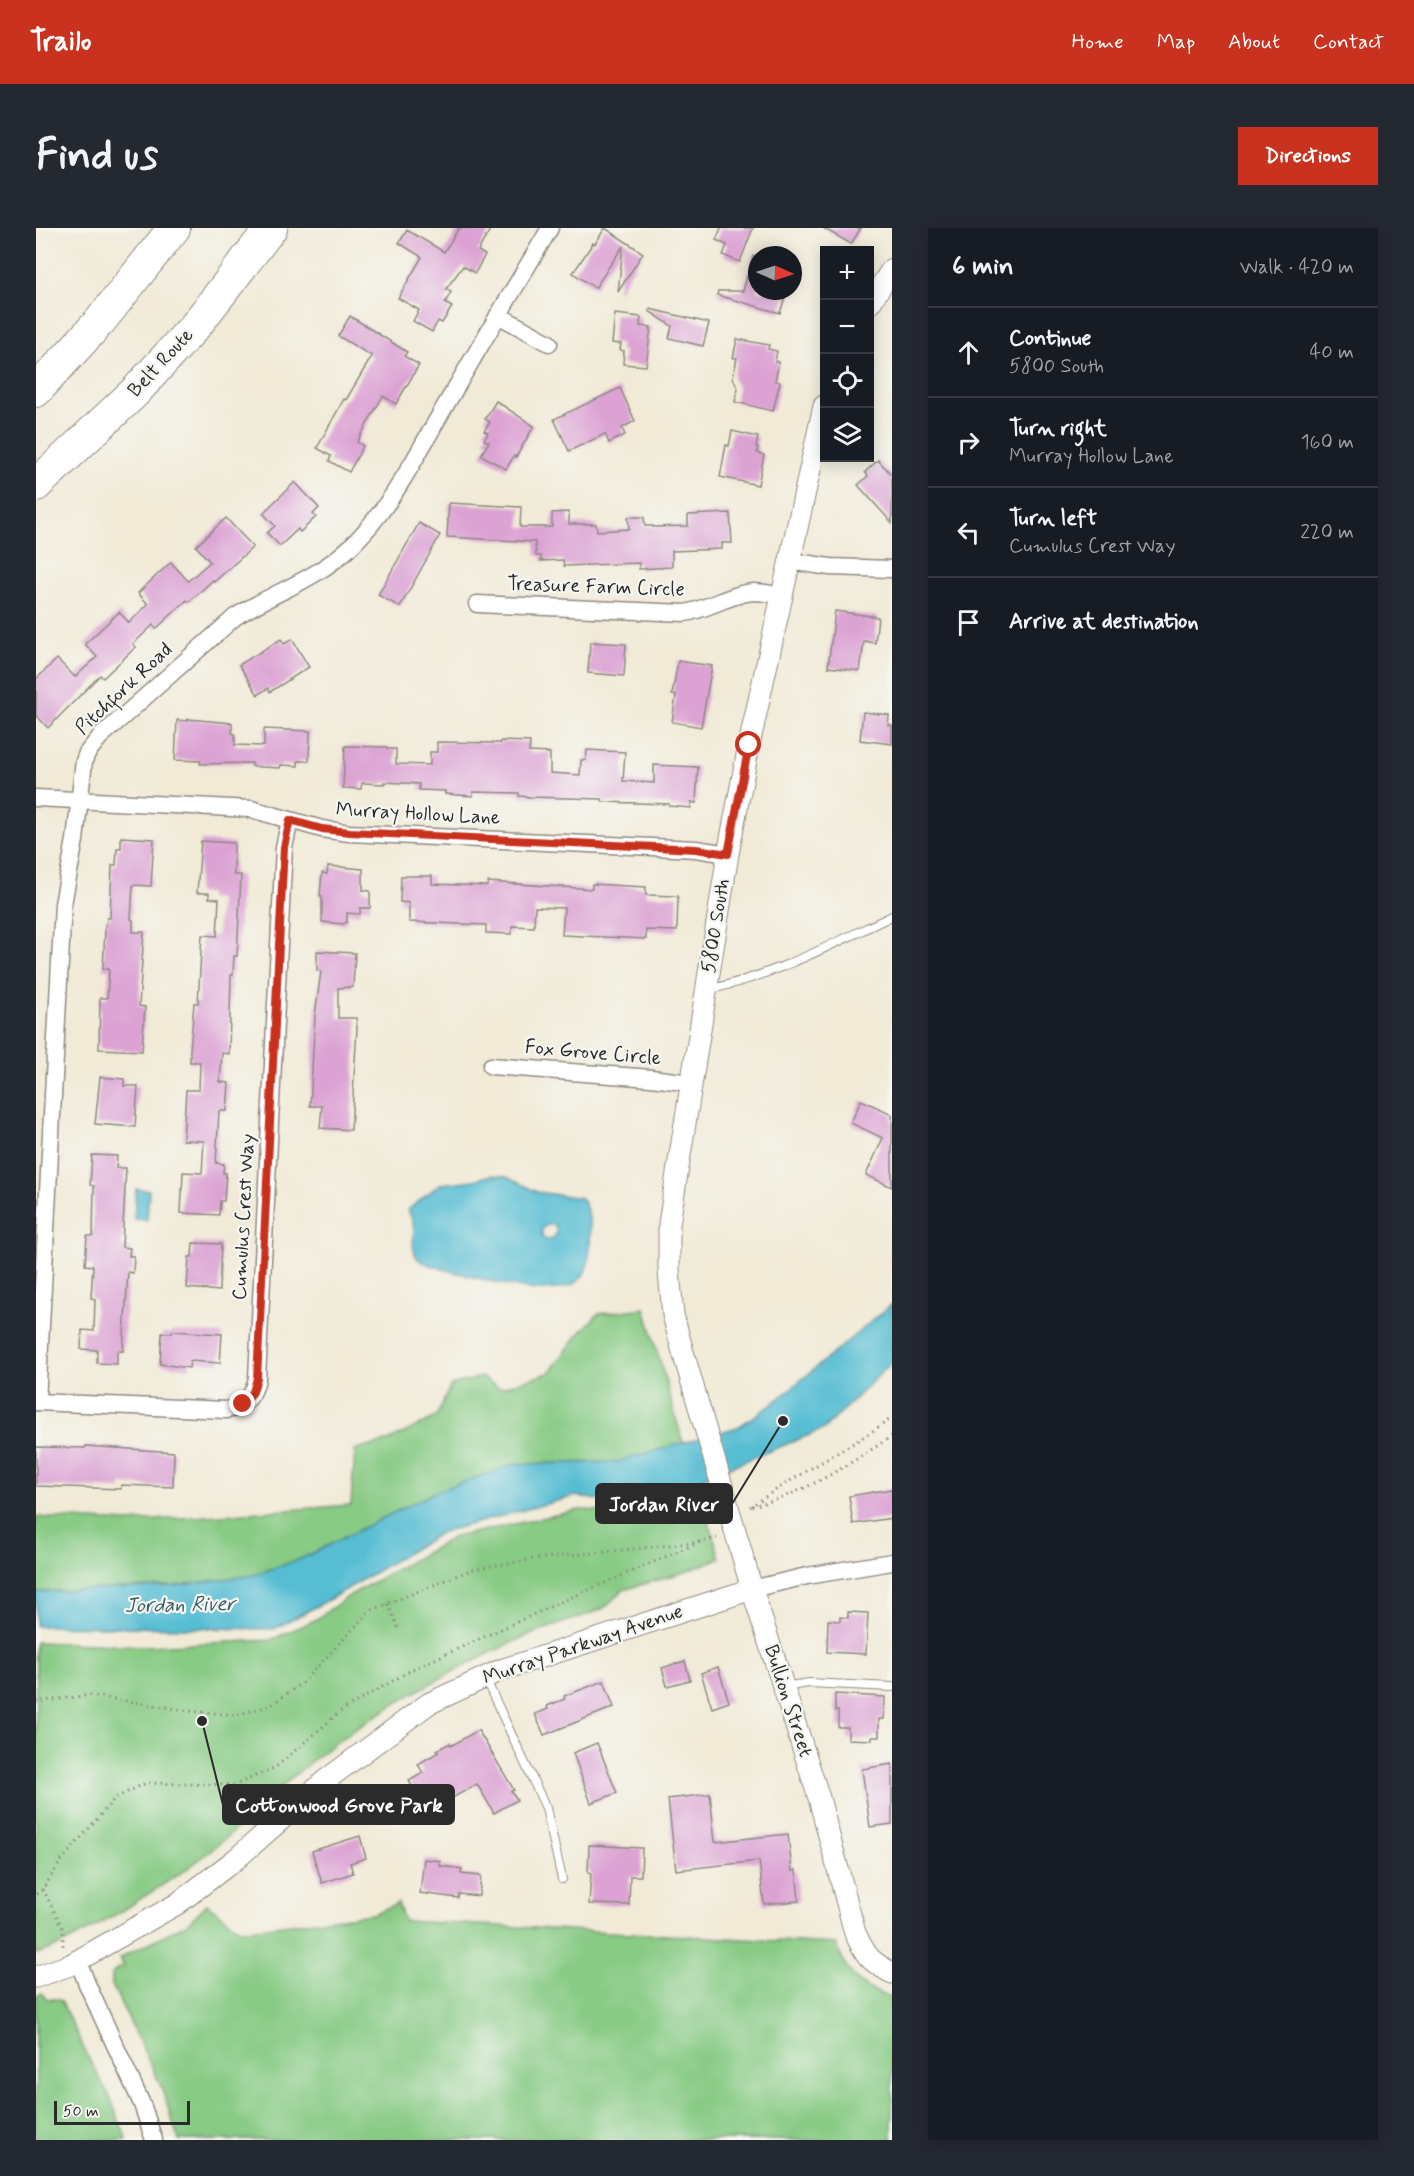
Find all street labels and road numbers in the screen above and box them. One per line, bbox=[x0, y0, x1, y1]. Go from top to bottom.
street label: Belt Route bbox=[122, 322, 200, 404]
street label: Treasure Farm Circle bbox=[507, 570, 685, 604]
street label: Pitchfork Road bbox=[69, 637, 180, 743]
street label: Murray Hollow Lane bbox=[335, 796, 501, 832]
street label: 5800 South bbox=[695, 877, 737, 975]
street label: Fox Grove Circle bbox=[524, 1034, 662, 1072]
street label: Cumulus Crest Way bbox=[226, 1133, 262, 1301]
street label: Murray Parkway Avenue bbox=[479, 1598, 687, 1692]
street label: Bullion Street bbox=[757, 1641, 819, 1761]

